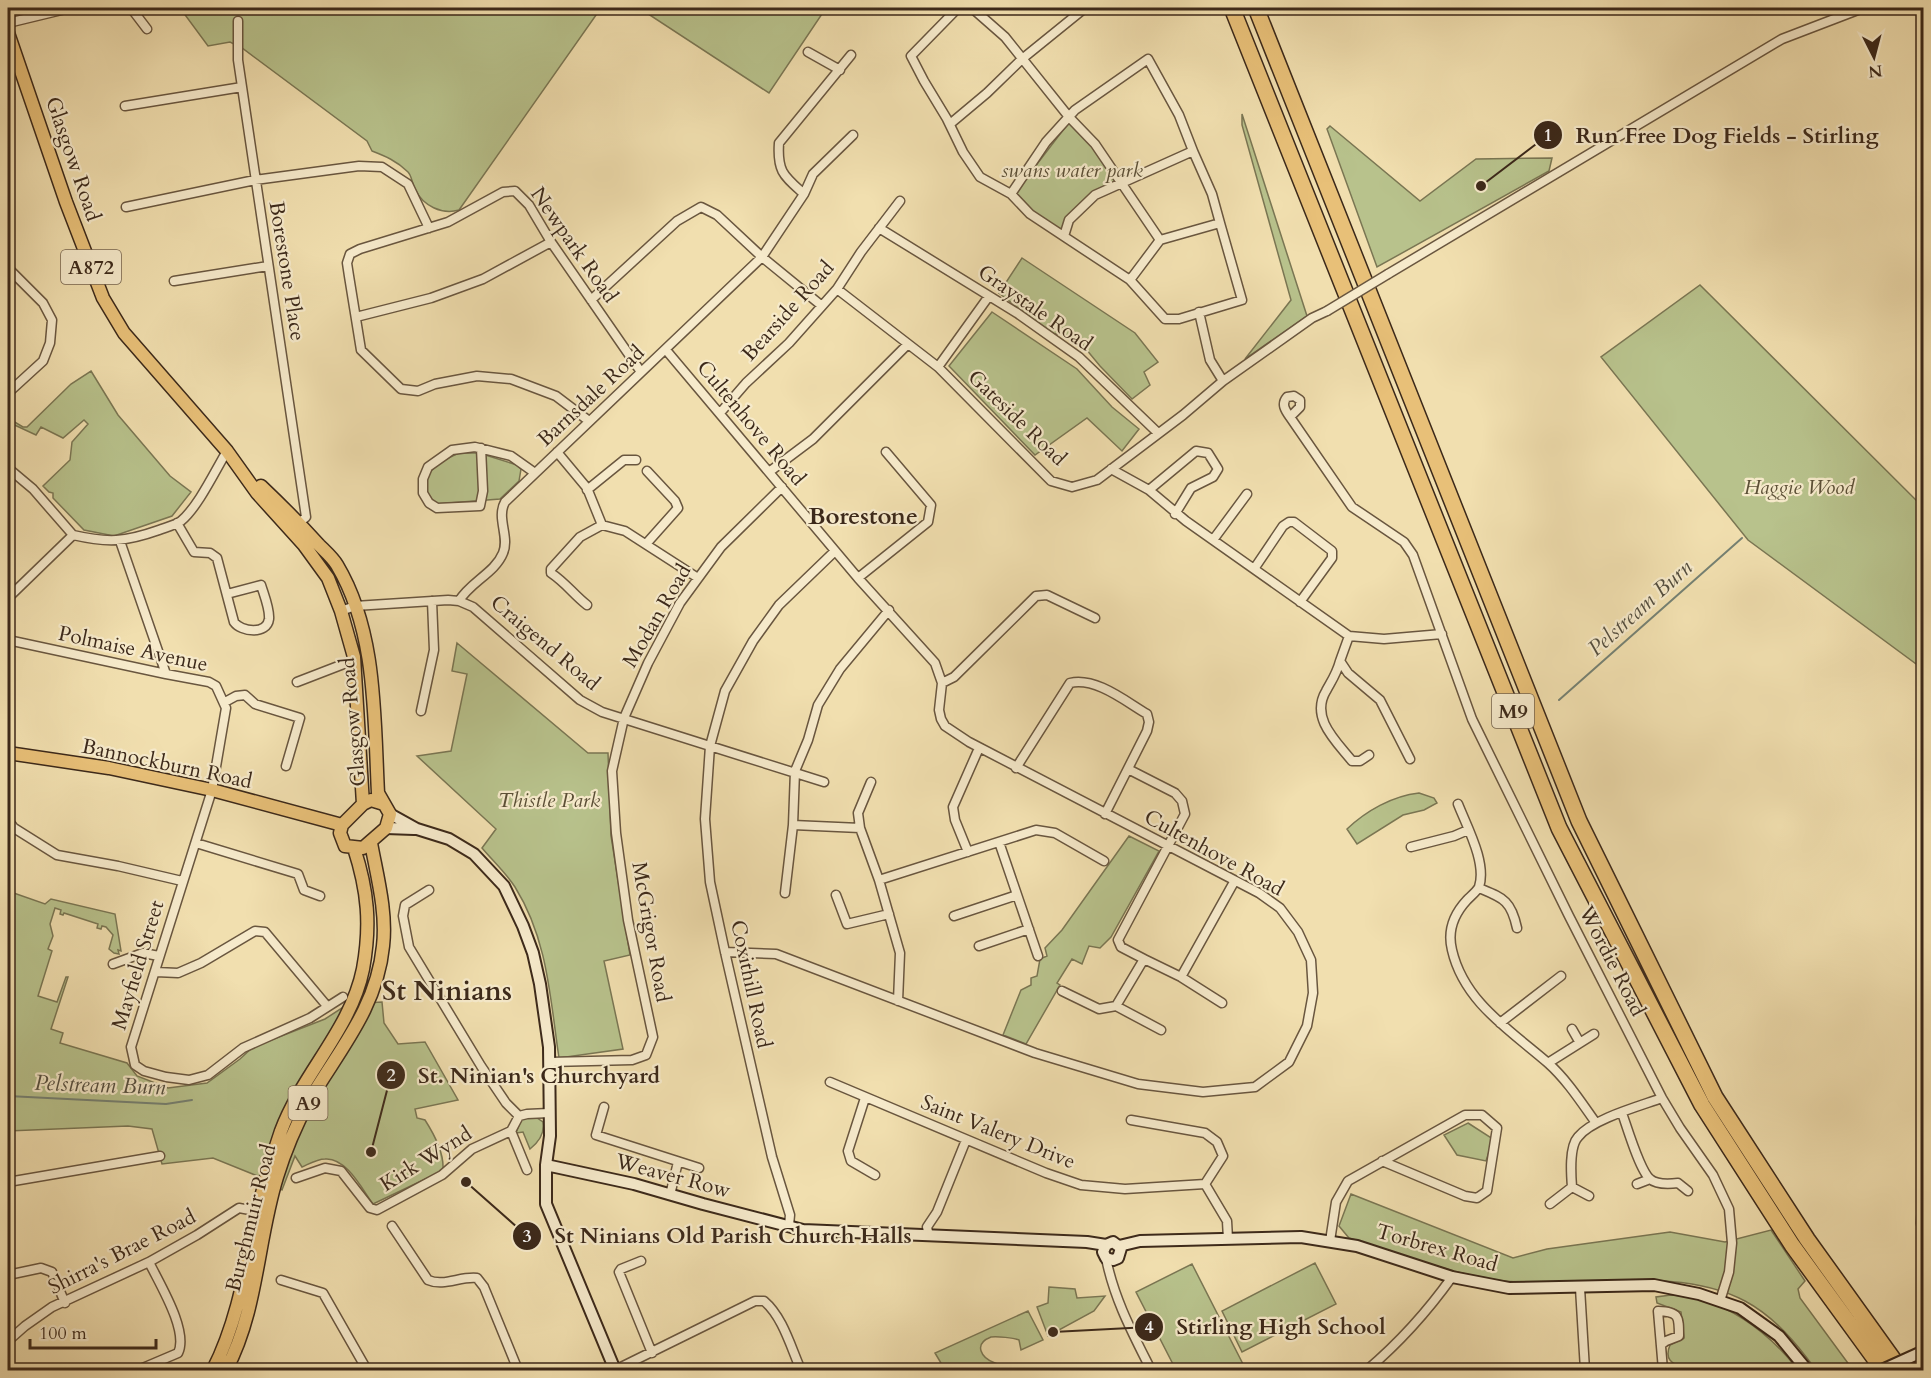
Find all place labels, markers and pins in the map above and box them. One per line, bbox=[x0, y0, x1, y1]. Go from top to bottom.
callout: Run Free Dog Fields - Stirling bbox=[1533, 115, 1890, 155]
callout: St. Ninian's Churchyard bbox=[376, 1055, 672, 1095]
callout: St Ninians Old Parish Church Halls bbox=[512, 1216, 923, 1256]
callout: Stirling High School bbox=[1134, 1307, 1397, 1347]

